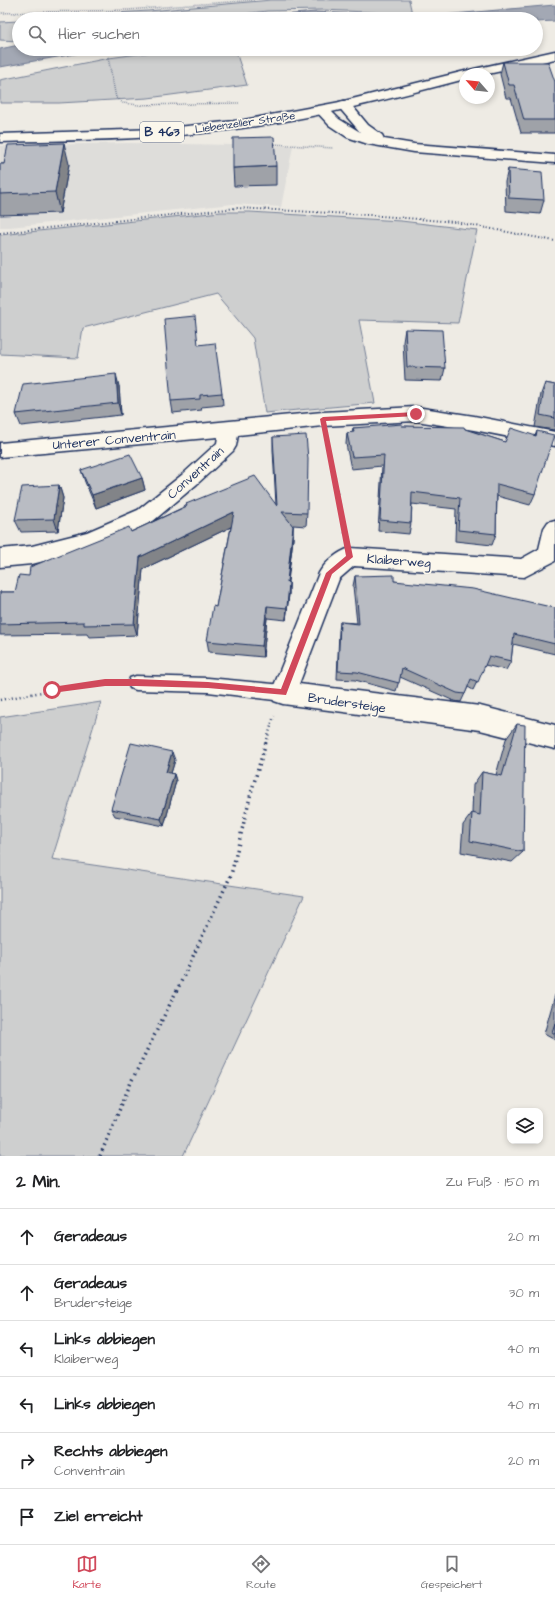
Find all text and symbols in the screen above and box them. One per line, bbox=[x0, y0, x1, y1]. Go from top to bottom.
search box bbox=[12, 12, 543, 56]
icon: search bbox=[26, 23, 48, 45]
text: Hier suchen bbox=[58, 24, 139, 45]
north arrow bbox=[459, 68, 495, 104]
street label: Liebenzeller Straße bbox=[194, 108, 296, 137]
road number: B 463 bbox=[140, 122, 184, 142]
route end bbox=[407, 405, 425, 423]
street label: Unterer Conventrain bbox=[52, 426, 177, 454]
street label: Conventrain bbox=[163, 442, 228, 503]
street label: Klaiberweg bbox=[366, 550, 432, 573]
route start bbox=[43, 681, 61, 699]
street label: Brudersteige bbox=[307, 689, 387, 718]
map controls bbox=[507, 1108, 543, 1144]
button: layers bbox=[507, 1108, 543, 1144]
text: 2 Min. bbox=[16, 1170, 60, 1194]
text: Zu Fuß · 150 m bbox=[446, 1173, 539, 1191]
icon: ahead bbox=[16, 1226, 38, 1248]
text: Geradeaus bbox=[54, 1226, 127, 1247]
text: 20 m bbox=[508, 1228, 539, 1246]
text: Geradeaus bbox=[54, 1273, 127, 1294]
icon: ahead bbox=[16, 1282, 38, 1304]
text: 30 m bbox=[509, 1284, 539, 1302]
text: Brudersteige bbox=[54, 1294, 132, 1312]
text: Links abbiegen bbox=[54, 1329, 155, 1350]
icon: left bbox=[16, 1338, 38, 1360]
text: 40 m bbox=[507, 1340, 539, 1358]
text: Klaiberweg bbox=[54, 1350, 118, 1368]
icon: left bbox=[16, 1394, 38, 1416]
text: Links abbiegen bbox=[54, 1394, 155, 1415]
text: 40 m bbox=[507, 1396, 539, 1414]
text: Rechts abbiegen bbox=[54, 1441, 168, 1462]
icon: right bbox=[16, 1450, 38, 1472]
text: 20 m bbox=[508, 1452, 539, 1470]
text: Conventrain bbox=[54, 1462, 125, 1480]
icon: arrive bbox=[16, 1506, 38, 1528]
text: Ziel erreicht bbox=[54, 1506, 143, 1527]
tab: Karte bbox=[72, 1553, 101, 1592]
tab: Route bbox=[246, 1553, 276, 1592]
tab: Gespeichert bbox=[421, 1553, 483, 1592]

